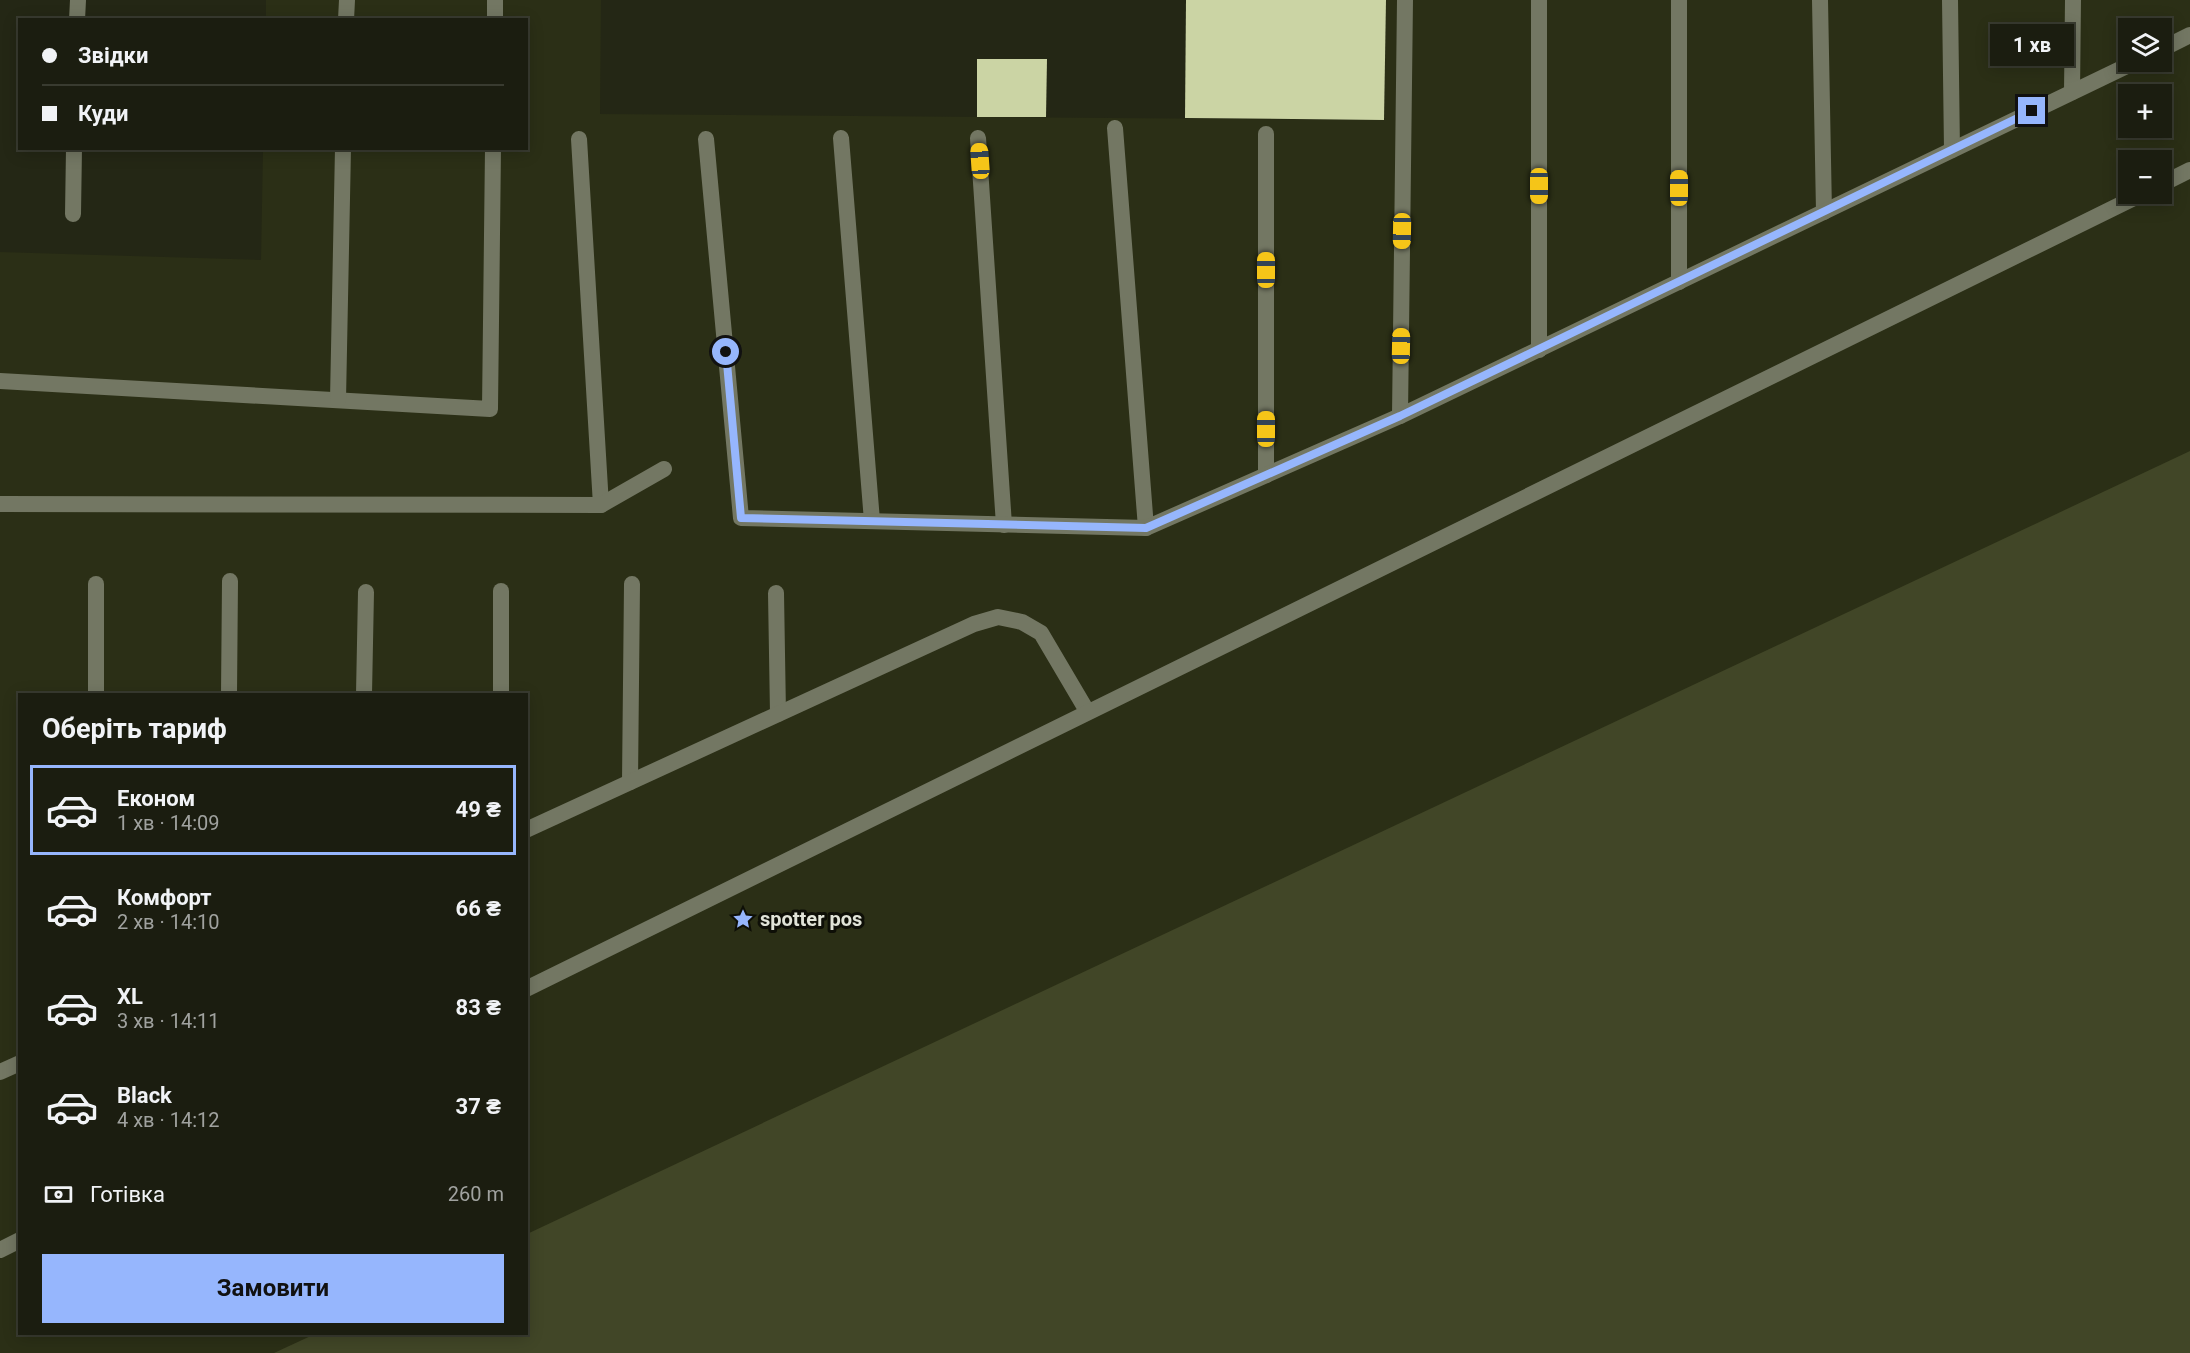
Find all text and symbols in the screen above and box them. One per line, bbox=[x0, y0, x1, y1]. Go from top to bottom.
map controls bbox=[2118, 18, 2172, 204]
button: layers bbox=[2118, 18, 2172, 72]
callout: 1 хв bbox=[1990, 24, 2074, 66]
text: 1 хв bbox=[2013, 33, 2051, 57]
text: Звідки bbox=[78, 43, 148, 68]
button: + bbox=[2118, 84, 2172, 138]
route end bbox=[2018, 97, 2045, 124]
text: Куди bbox=[78, 101, 128, 126]
car bbox=[970, 142, 990, 180]
button: − bbox=[2118, 150, 2172, 204]
car bbox=[1530, 168, 1548, 204]
car bbox=[1670, 170, 1688, 206]
car bbox=[1393, 213, 1411, 249]
car bbox=[1257, 252, 1275, 288]
car bbox=[1392, 328, 1410, 364]
route start bbox=[712, 338, 739, 365]
car bbox=[1257, 411, 1275, 447]
text: Оберіть тариф bbox=[42, 713, 227, 745]
icon: car bbox=[45, 783, 99, 837]
text: Економ bbox=[117, 786, 195, 811]
text: 49 ₴ bbox=[456, 797, 501, 822]
text: 1 хв · 14:09 bbox=[117, 811, 220, 835]
icon: car bbox=[45, 882, 99, 936]
text: Комфорт bbox=[117, 885, 212, 910]
text: 66 ₴ bbox=[456, 896, 501, 921]
place icon: spotter pos bbox=[731, 907, 755, 931]
place label: spotter pos bbox=[760, 907, 862, 931]
text: 2 хв · 14:10 bbox=[117, 910, 220, 934]
icon: car bbox=[45, 981, 99, 1035]
text: XL bbox=[117, 984, 143, 1009]
text: 83 ₴ bbox=[456, 995, 501, 1020]
text: 3 хв · 14:11 bbox=[117, 1009, 220, 1033]
icon: car bbox=[45, 1080, 99, 1134]
text: Black bbox=[117, 1083, 172, 1108]
text: 37 ₴ bbox=[456, 1094, 501, 1119]
text: 4 хв · 14:12 bbox=[117, 1108, 220, 1132]
icon: cash bbox=[42, 1178, 75, 1211]
text: Готівка bbox=[90, 1182, 165, 1207]
text: 260 m bbox=[448, 1182, 504, 1206]
button: Замовити bbox=[42, 1254, 504, 1323]

